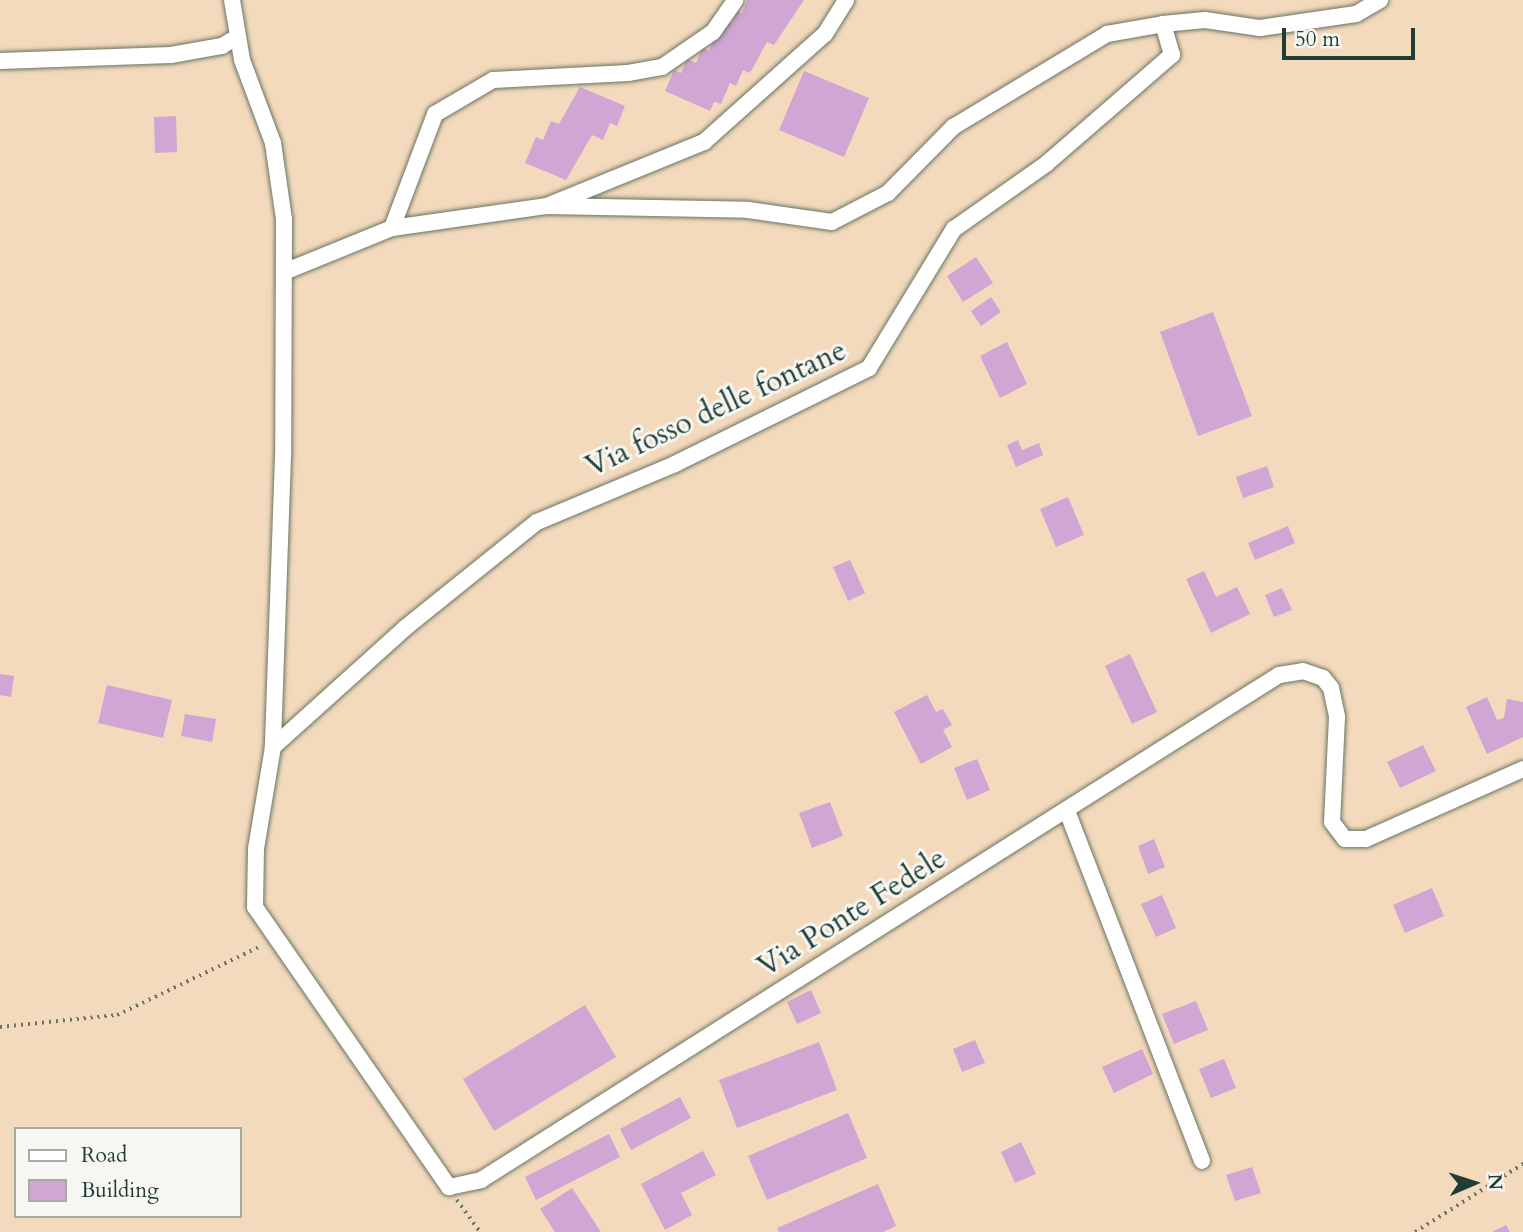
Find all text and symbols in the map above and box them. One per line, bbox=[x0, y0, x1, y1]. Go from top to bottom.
scale bar bbox=[1285, 14, 1418, 58]
text: 50 m bbox=[1295, 25, 1340, 54]
street label: Via fosso delle fontane bbox=[580, 333, 852, 485]
street label: Via Ponte Fedele bbox=[751, 841, 953, 985]
legend bbox=[14, 1127, 242, 1218]
text: Road bbox=[81, 1141, 127, 1170]
north arrow bbox=[1439, 1148, 1509, 1218]
text: N bbox=[1482, 1173, 1508, 1191]
text: Building bbox=[81, 1176, 159, 1205]

